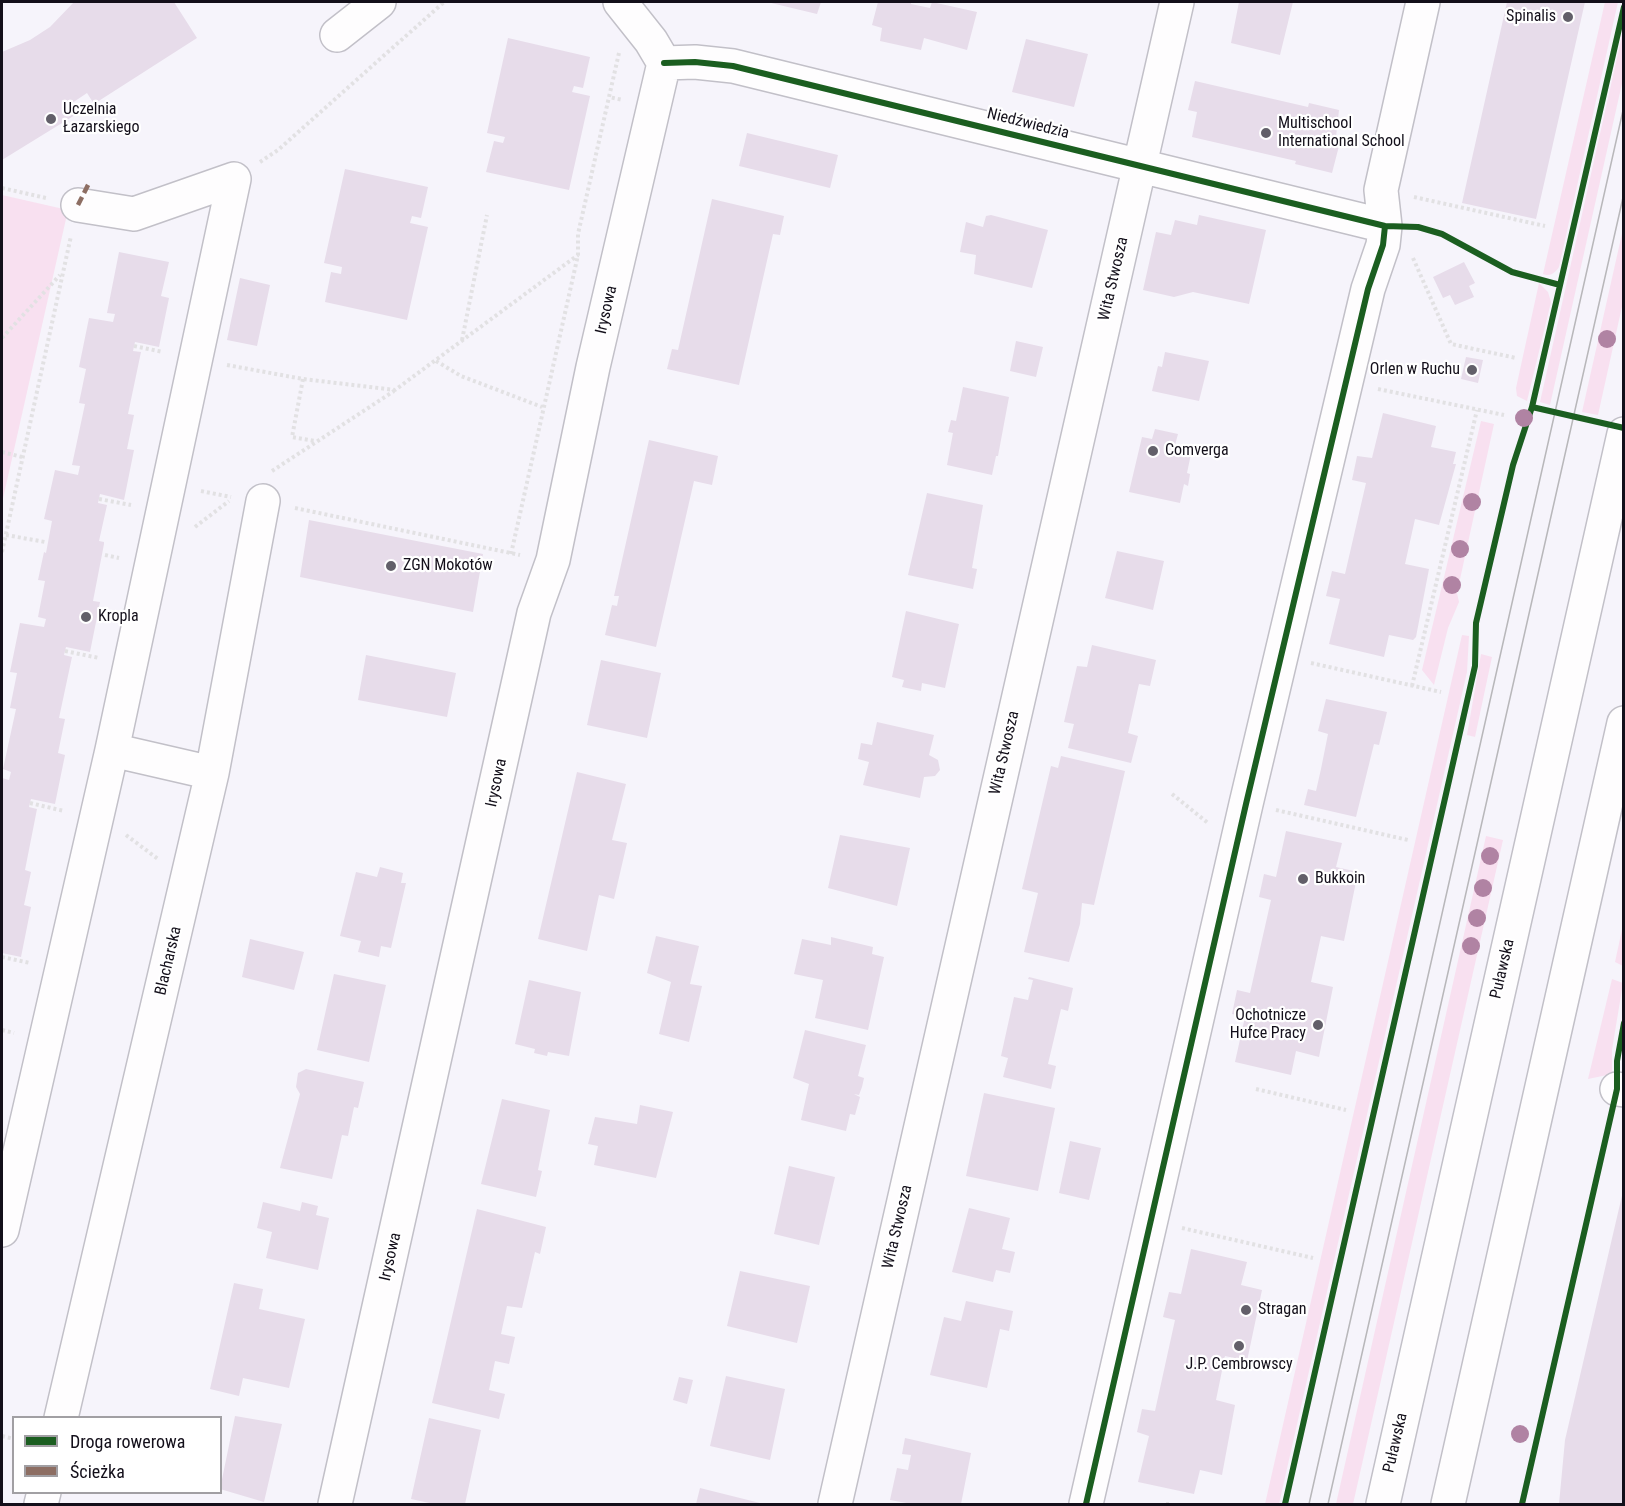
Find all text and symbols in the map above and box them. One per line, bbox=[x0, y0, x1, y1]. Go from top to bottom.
place label: Spinalis bbox=[1506, 7, 1556, 27]
marker: Spinalis bbox=[1561, 10, 1575, 24]
place label: Uczelnia Łazarskiego bbox=[63, 100, 139, 138]
street label: Niedźwiedzia bbox=[985, 105, 1071, 143]
marker: Uczelnia Łazarskiego bbox=[44, 112, 58, 126]
place label: Multischool International School bbox=[1278, 114, 1405, 152]
marker: Multischool International School bbox=[1259, 126, 1273, 140]
street label: Wita Stwosza bbox=[1095, 235, 1133, 323]
street label: Irysowa bbox=[592, 284, 622, 336]
place label: Orlen w Ruchu bbox=[1370, 360, 1460, 380]
marker: Orlen w Ruchu bbox=[1465, 363, 1479, 377]
place label: Comverga bbox=[1165, 441, 1229, 461]
marker: Comverga bbox=[1146, 444, 1160, 458]
place label: ZGN Mokotów bbox=[403, 556, 493, 576]
marker: ZGN Mokotów bbox=[384, 559, 398, 573]
place label: Kropla bbox=[98, 607, 139, 627]
marker: Kropla bbox=[79, 610, 93, 624]
street label: Wita Stwosza bbox=[986, 709, 1024, 797]
street label: Irysowa bbox=[483, 757, 511, 809]
place label: Bukkoin bbox=[1315, 869, 1365, 889]
marker: Bukkoin bbox=[1296, 872, 1310, 886]
street label: Blacharska bbox=[152, 925, 186, 997]
street label: Puławska bbox=[1487, 937, 1519, 1001]
place label: Ochotnicze Hufce Pracy bbox=[1230, 1006, 1306, 1044]
marker: Ochotnicze Hufce Pracy bbox=[1311, 1018, 1325, 1032]
street label: Wita Stwosza bbox=[879, 1183, 917, 1271]
street label: Irysowa bbox=[376, 1231, 406, 1283]
place label: Stragan bbox=[1258, 1300, 1307, 1320]
marker: Stragan bbox=[1239, 1303, 1253, 1317]
marker: J.P. Cembrowscy bbox=[1232, 1339, 1246, 1353]
place label: J.P. Cembrowscy bbox=[1185, 1355, 1293, 1375]
street label: Puławska bbox=[1380, 1411, 1412, 1475]
legend bbox=[12, 1416, 222, 1494]
text: Droga rowerowa bbox=[70, 1431, 185, 1452]
text: Ścieżka bbox=[70, 1461, 125, 1482]

